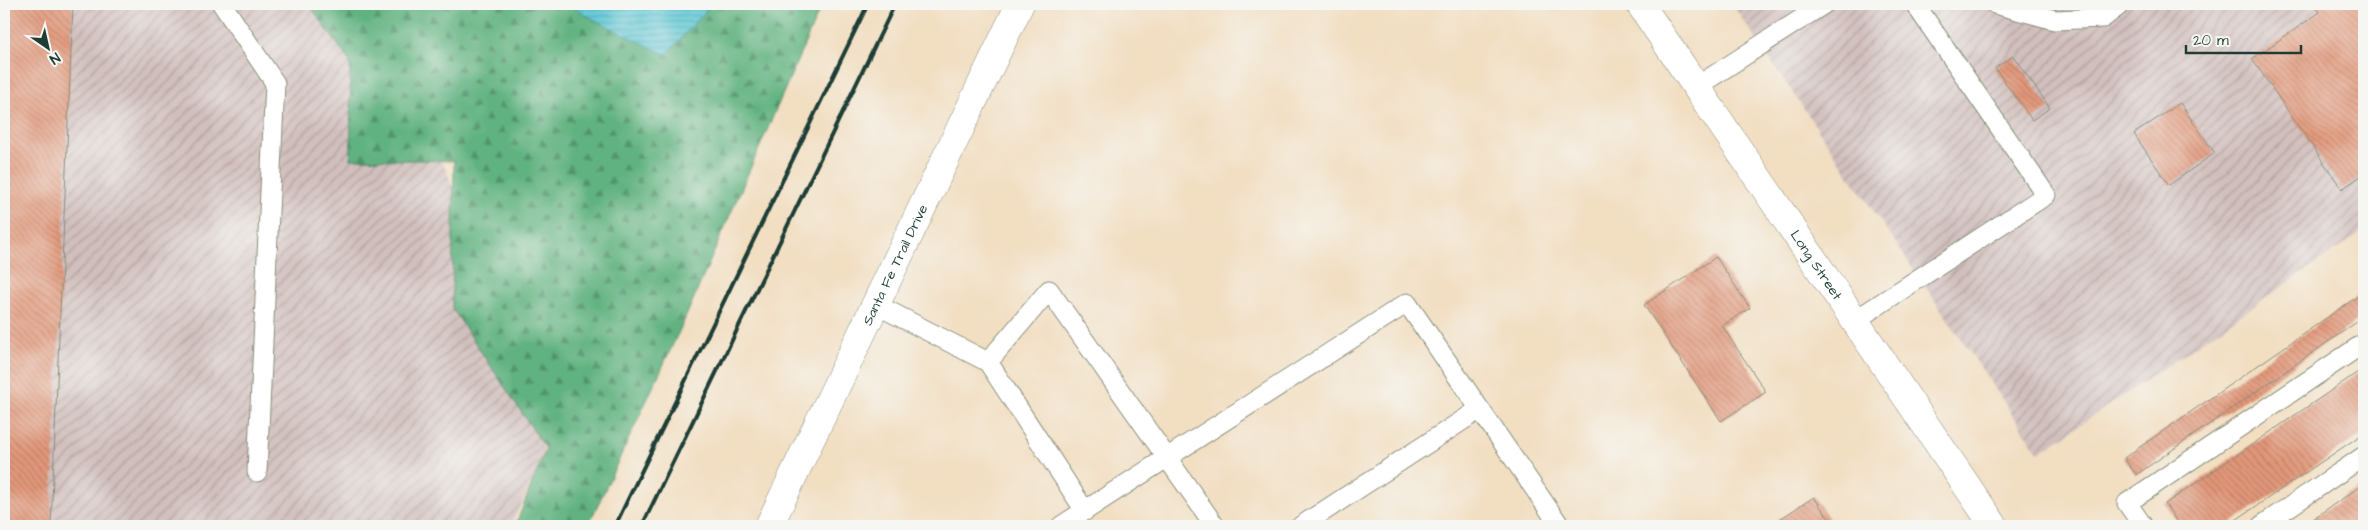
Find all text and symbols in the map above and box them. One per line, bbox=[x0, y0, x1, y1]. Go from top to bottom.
north arrow bbox=[22, 22, 72, 72]
scale bar bbox=[2186, 22, 2300, 54]
text: 20 m bbox=[2193, 30, 2229, 51]
text: N bbox=[45, 47, 64, 69]
street label: Santa Fe Trail Drive bbox=[858, 201, 933, 329]
street label: Long Street bbox=[1785, 226, 1847, 305]

